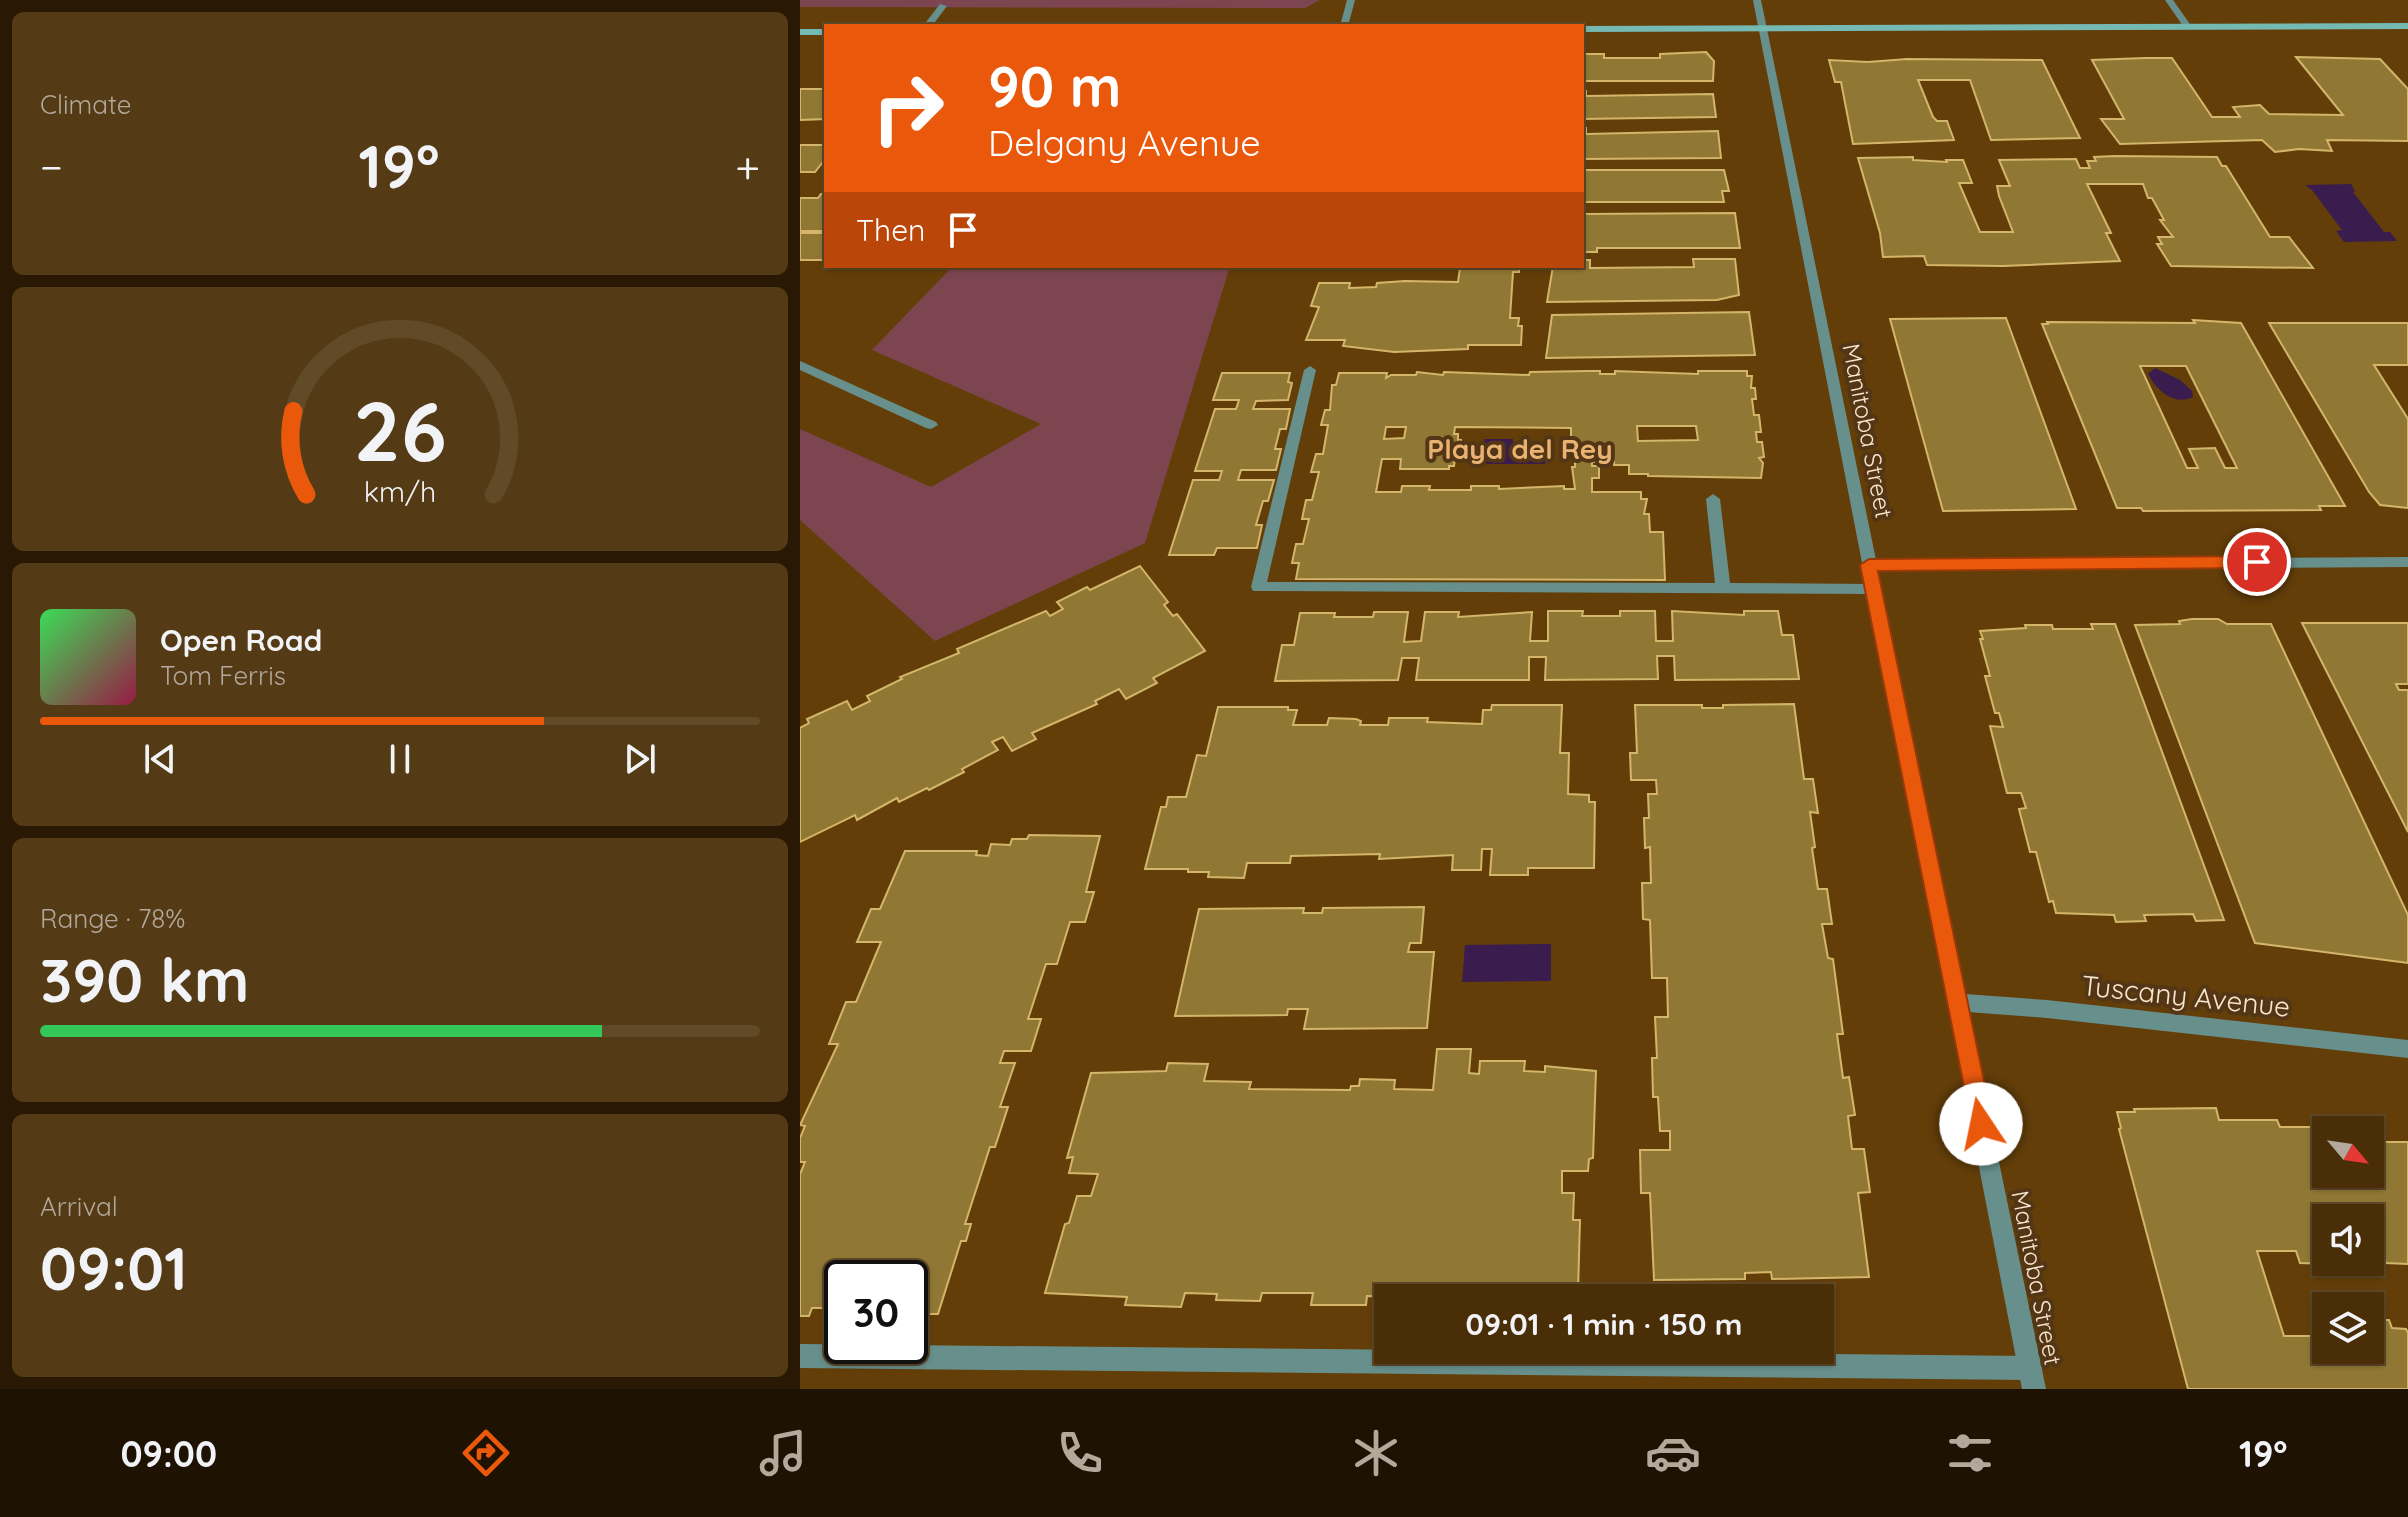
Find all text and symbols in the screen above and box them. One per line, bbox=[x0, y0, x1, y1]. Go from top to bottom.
text: 90 m bbox=[988, 51, 1122, 121]
icon: right bbox=[856, 56, 960, 160]
text: Climate bbox=[40, 88, 131, 121]
text: Delgany Avenue bbox=[988, 120, 1261, 165]
text: 19° bbox=[359, 128, 440, 203]
text: − bbox=[40, 139, 63, 194]
text: + bbox=[735, 139, 760, 194]
icon: arrive bbox=[941, 208, 985, 252]
text: Then bbox=[856, 211, 925, 249]
street label: Manitoba Street bbox=[1836, 341, 1900, 521]
text: 26 bbox=[353, 378, 447, 482]
district label: Playa del Rey bbox=[1427, 431, 1613, 466]
text: km/h bbox=[364, 473, 436, 509]
pin bbox=[2223, 528, 2291, 596]
icon: arrive bbox=[2235, 540, 2279, 584]
text: Open Road bbox=[160, 621, 322, 659]
text: Tom Ferris bbox=[160, 659, 286, 692]
icon: previous bbox=[138, 737, 182, 781]
icon: pause bbox=[378, 737, 422, 781]
icon: next bbox=[618, 737, 662, 781]
text: Range · 78% bbox=[40, 902, 186, 935]
text: 390 km bbox=[40, 942, 249, 1017]
street label: Tuscany Avenue bbox=[2080, 967, 2292, 1024]
position arrow bbox=[1939, 1082, 2023, 1166]
north arrow bbox=[2312, 1116, 2384, 1188]
map controls bbox=[2312, 1116, 2384, 1364]
street label: Manitoba Street bbox=[2005, 1188, 2069, 1368]
text: Arrival bbox=[40, 1190, 118, 1223]
button: sound bbox=[2312, 1204, 2384, 1276]
text: 09:01 bbox=[40, 1230, 187, 1305]
speed limit sign: 30 bbox=[824, 1260, 928, 1364]
button: layers bbox=[2312, 1292, 2384, 1364]
text: 09:01 · 1 min · 150 m bbox=[1466, 1305, 1742, 1343]
icon: directions bbox=[458, 1425, 514, 1481]
icon: music bbox=[755, 1425, 811, 1481]
icon: phone bbox=[1052, 1425, 1108, 1481]
icon: climate bbox=[1348, 1425, 1404, 1481]
icon: car bbox=[1645, 1425, 1701, 1481]
icon: filters bbox=[1942, 1425, 1998, 1481]
text: 09:00 bbox=[120, 1431, 217, 1476]
text: 19° bbox=[2239, 1431, 2288, 1476]

